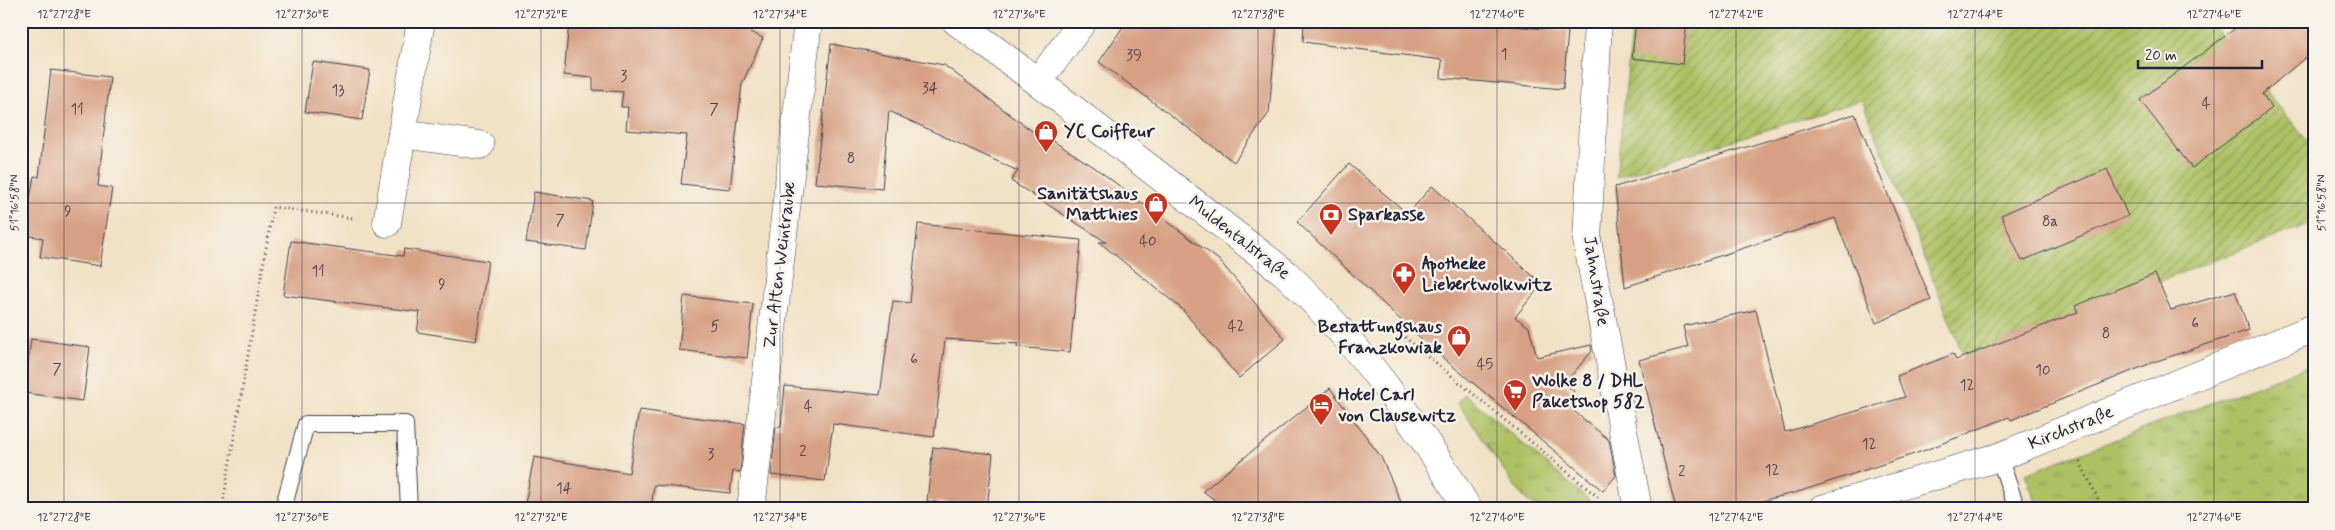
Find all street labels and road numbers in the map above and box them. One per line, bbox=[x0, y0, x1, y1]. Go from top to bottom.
street label: Zur Alten Weintraube bbox=[758, 180, 802, 350]
street label: Muldentalstraße bbox=[1183, 190, 1295, 286]
street label: Jahnstraße bbox=[1577, 234, 1615, 328]
street label: Kirchstraße bbox=[2025, 400, 2117, 456]

